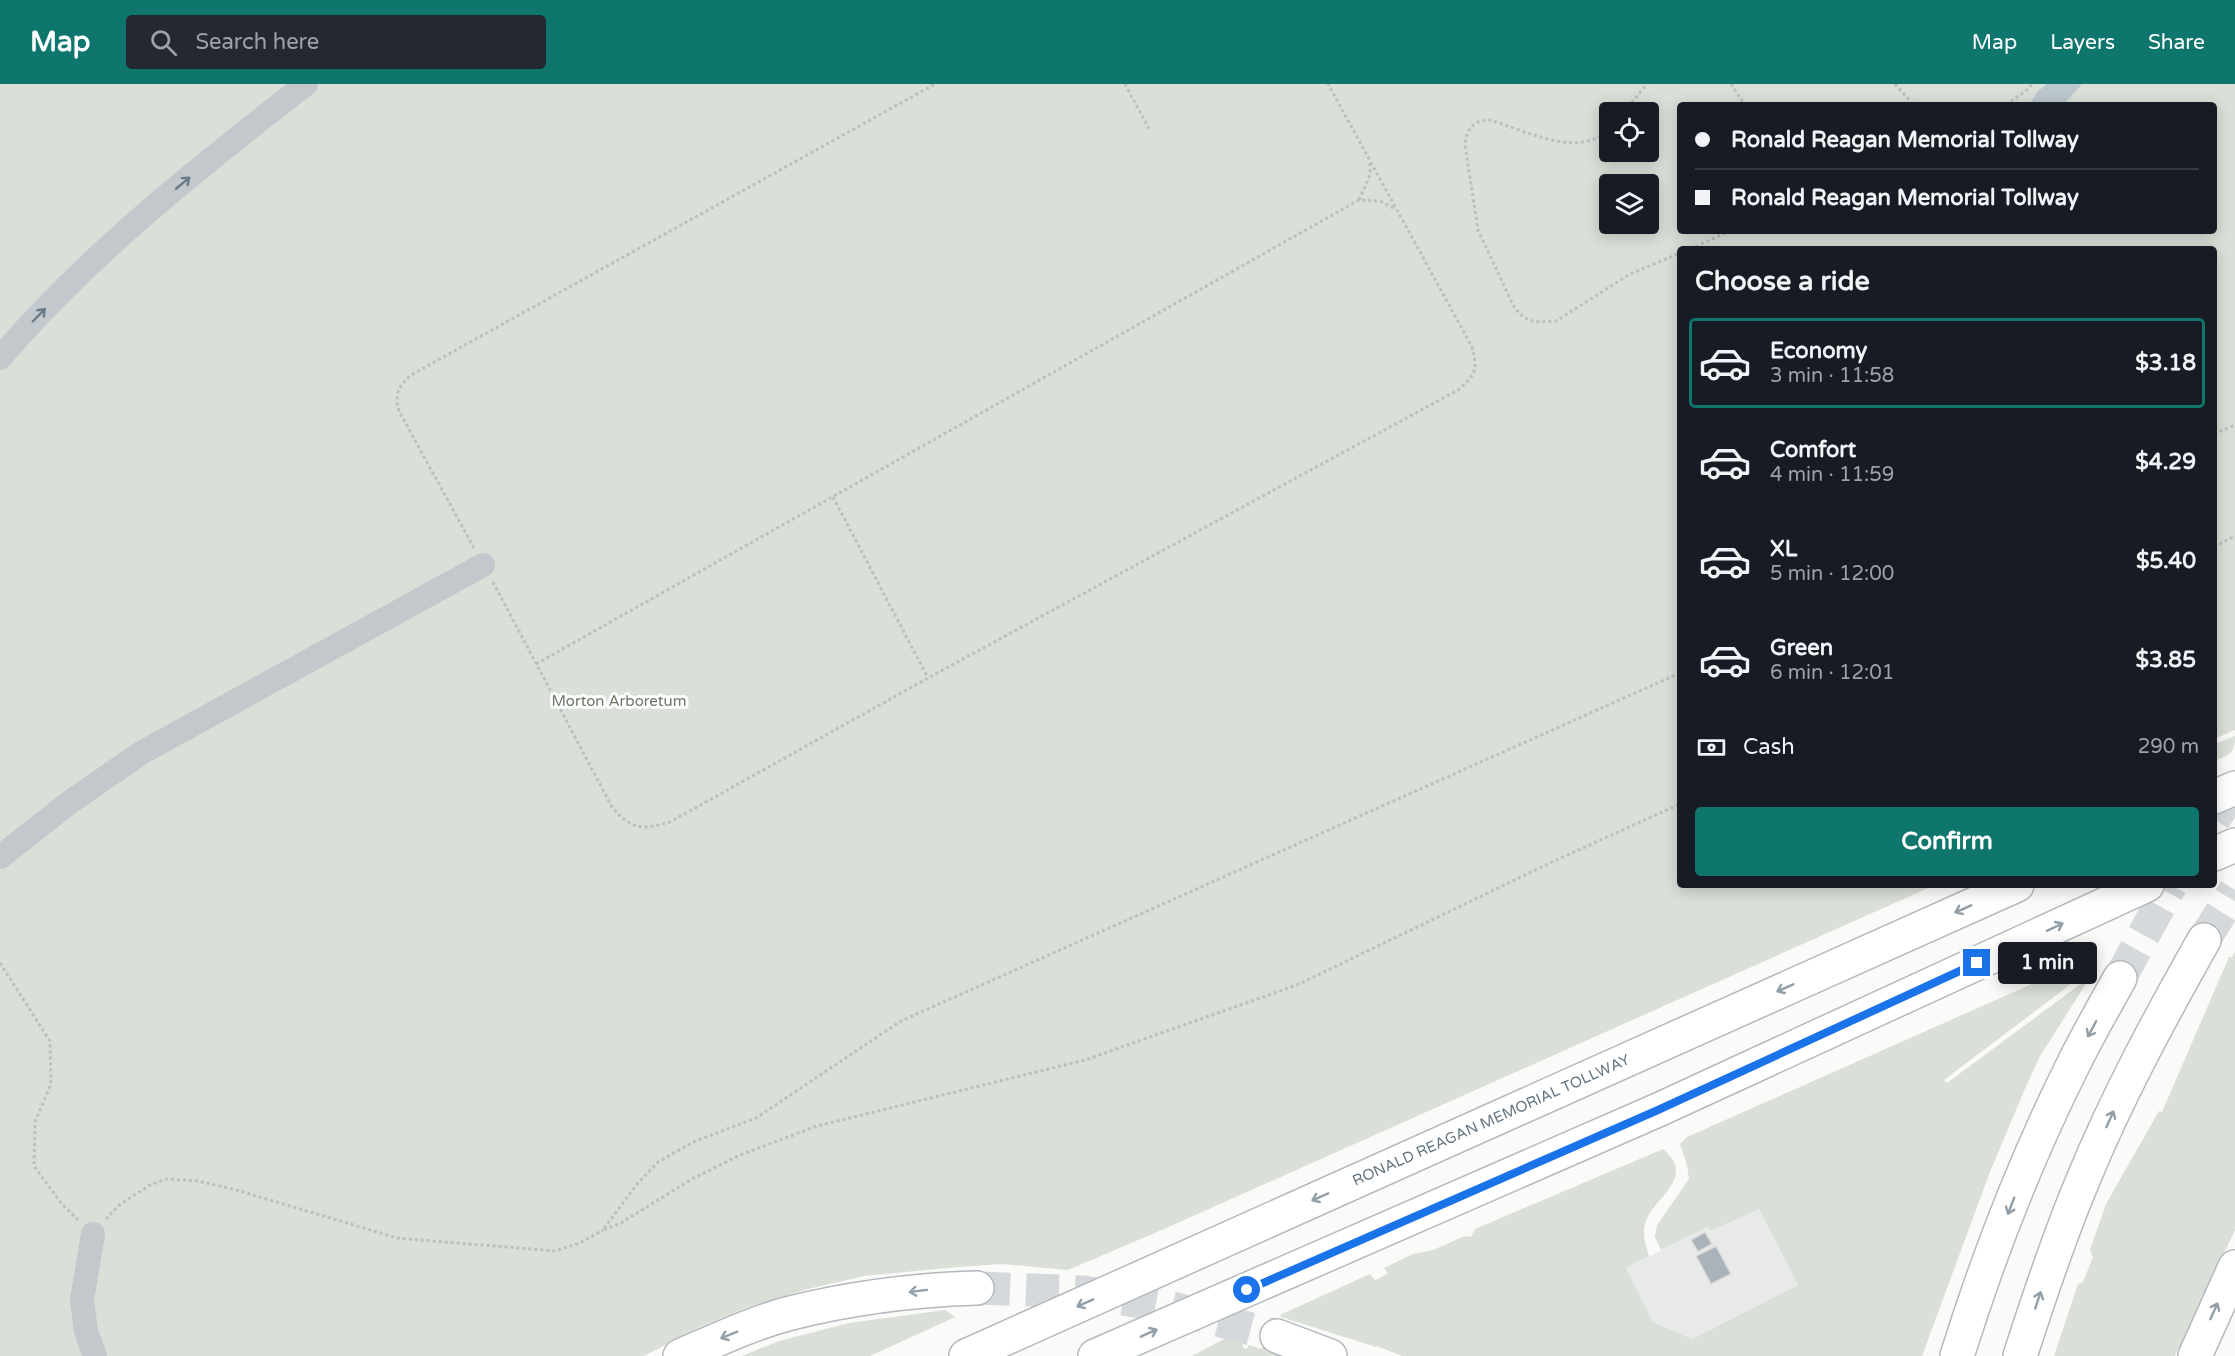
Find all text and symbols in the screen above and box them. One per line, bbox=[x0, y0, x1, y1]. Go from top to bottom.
search box bbox=[126, 15, 546, 69]
text: Map bbox=[30, 25, 90, 59]
icon: search bbox=[147, 26, 180, 59]
text: Search here bbox=[195, 29, 319, 55]
text: Map bbox=[1972, 30, 2017, 55]
text: Layers bbox=[2050, 30, 2115, 55]
text: Share bbox=[2148, 30, 2205, 55]
map controls bbox=[1599, 102, 1659, 234]
button: locate bbox=[1599, 102, 1659, 162]
text: Ronald Reagan Memorial Tollway bbox=[1731, 127, 2079, 153]
button: layers bbox=[1599, 174, 1659, 234]
one-way arrow bbox=[175, 176, 190, 190]
text: Ronald Reagan Memorial Tollway bbox=[1731, 185, 2079, 211]
text: Choose a ride bbox=[1695, 265, 1870, 298]
one-way arrow bbox=[32, 308, 46, 323]
icon: car bbox=[1698, 336, 1752, 390]
text: Economy bbox=[1770, 338, 1867, 364]
text: $3.18 bbox=[2135, 350, 2196, 376]
text: 3 min · 11:58 bbox=[1770, 364, 1894, 388]
icon: car bbox=[1698, 435, 1752, 489]
text: Comfort bbox=[1770, 437, 1856, 463]
text: $4.29 bbox=[2135, 449, 2196, 475]
text: 4 min · 11:59 bbox=[1770, 463, 1894, 487]
icon: car bbox=[1698, 534, 1752, 588]
text: XL bbox=[1770, 536, 1797, 562]
text: $5.40 bbox=[2136, 548, 2196, 574]
text: 5 min · 12:00 bbox=[1770, 562, 1894, 586]
icon: car bbox=[1698, 633, 1752, 687]
text: Green bbox=[1770, 635, 1833, 661]
text: $3.85 bbox=[2135, 647, 2196, 673]
text: 6 min · 12:01 bbox=[1770, 661, 1894, 685]
park label: Morton Arboretum bbox=[551, 692, 687, 710]
icon: cash bbox=[1695, 731, 1728, 764]
text: Cash bbox=[1743, 734, 1795, 760]
text: 290 m bbox=[2138, 735, 2199, 759]
button: Confirm bbox=[1695, 807, 2199, 876]
one-way arrow bbox=[1955, 904, 1973, 915]
one-way arrow bbox=[2046, 921, 2064, 933]
callout: 1 min bbox=[1998, 942, 2097, 984]
route end bbox=[1963, 949, 1990, 976]
text: 1 min bbox=[2021, 951, 2074, 975]
one-way arrow bbox=[1777, 983, 1795, 995]
one-way arrow bbox=[2086, 1020, 2098, 1037]
street label: RONALD REAGAN MEMORIAL TOLLWAY bbox=[1350, 1050, 1633, 1190]
one-way arrow bbox=[2105, 1111, 2116, 1129]
one-way arrow bbox=[1311, 1192, 1329, 1203]
one-way arrow bbox=[2005, 1196, 2016, 1215]
route start bbox=[1233, 1276, 1260, 1303]
one-way arrow bbox=[909, 1285, 929, 1296]
one-way arrow bbox=[2034, 1291, 2045, 1310]
one-way arrow bbox=[1076, 1297, 1094, 1309]
one-way arrow bbox=[2209, 1303, 2220, 1321]
one-way arrow bbox=[1139, 1326, 1157, 1338]
one-way arrow bbox=[720, 1330, 739, 1341]

